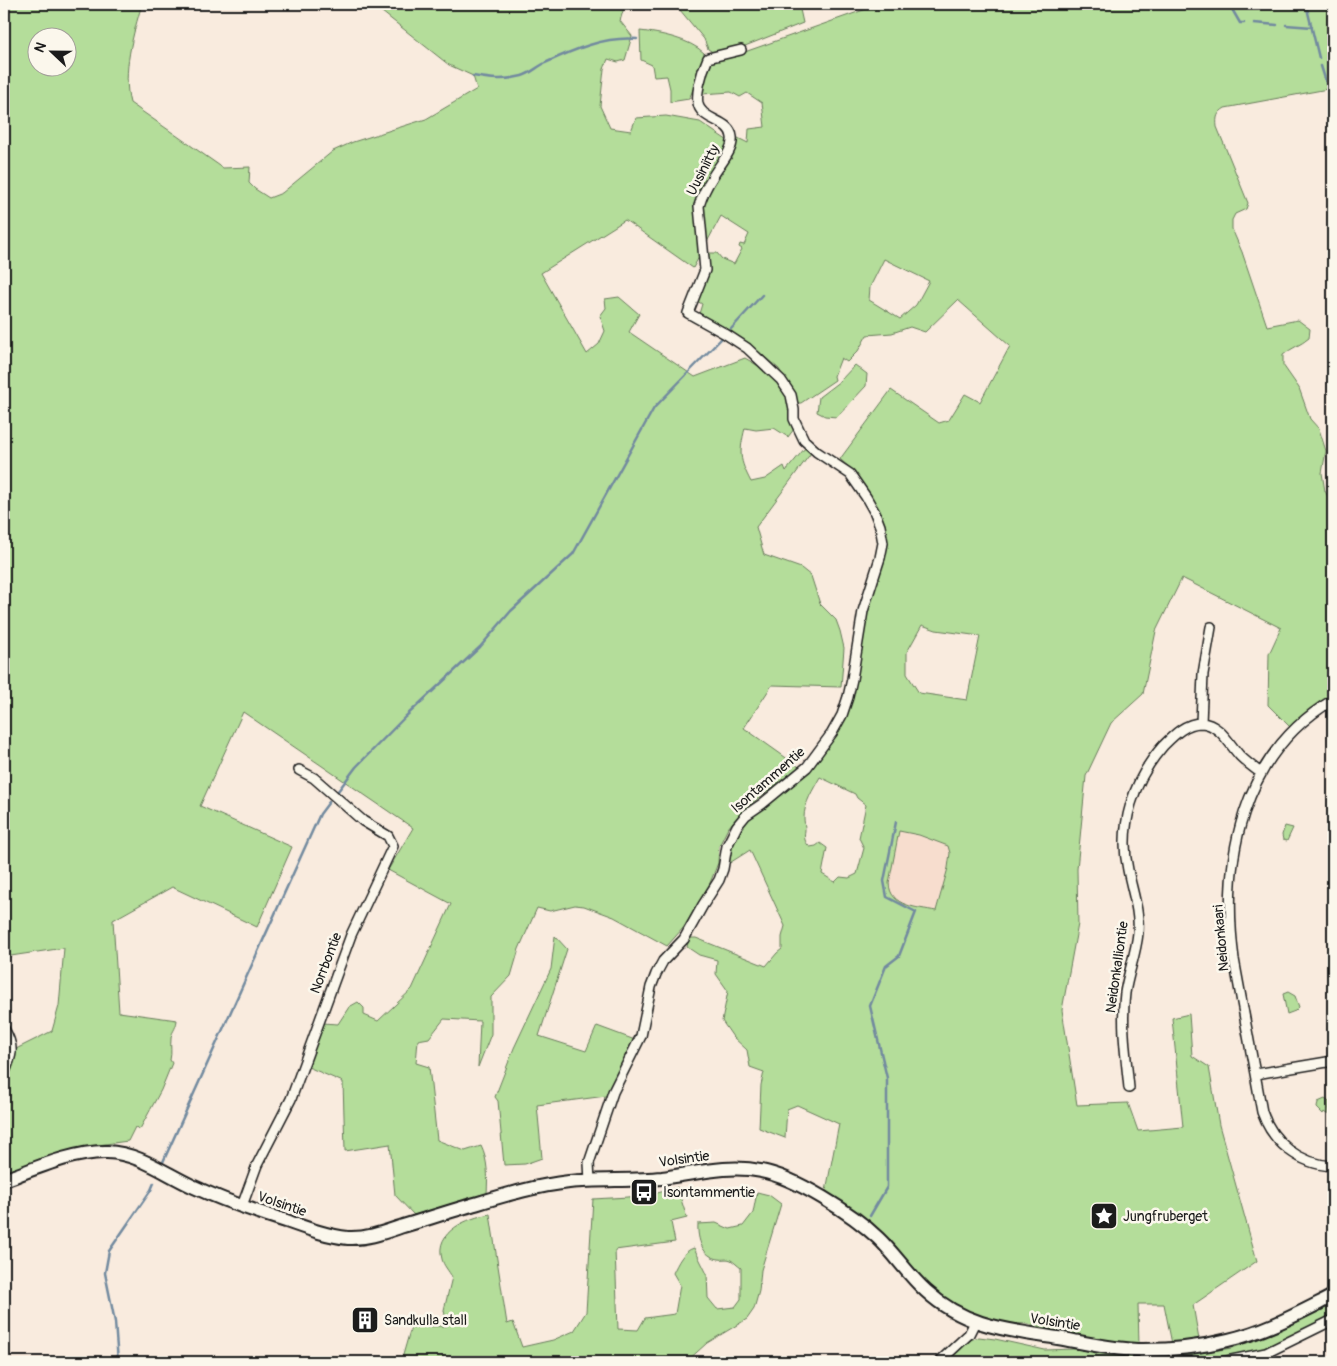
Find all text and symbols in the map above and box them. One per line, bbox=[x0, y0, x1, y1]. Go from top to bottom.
north arrow bbox=[28, 28, 78, 78]
text: N bbox=[31, 40, 50, 55]
street label: Uusiniitty bbox=[683, 142, 723, 198]
street label: Isontammentie bbox=[728, 743, 808, 817]
street label: Neidonkaari bbox=[1210, 903, 1232, 972]
street label: Neidonkalliontie bbox=[1102, 920, 1132, 1014]
street label: Norrbontie bbox=[307, 930, 345, 996]
street label: Volsintie bbox=[658, 1147, 710, 1171]
bus stop icon: Isontammentie bbox=[629, 1177, 659, 1207]
place label: Isontammentie bbox=[663, 1184, 755, 1201]
street label: Volsintie bbox=[255, 1188, 309, 1220]
place icon: Jungfruberget bbox=[1089, 1201, 1119, 1231]
place label: Jungfruberget bbox=[1123, 1208, 1208, 1225]
building icon: Sandkulla stall bbox=[350, 1305, 380, 1335]
street label: Volsintie bbox=[1029, 1310, 1081, 1334]
place label: Sandkulla stall bbox=[384, 1312, 467, 1329]

